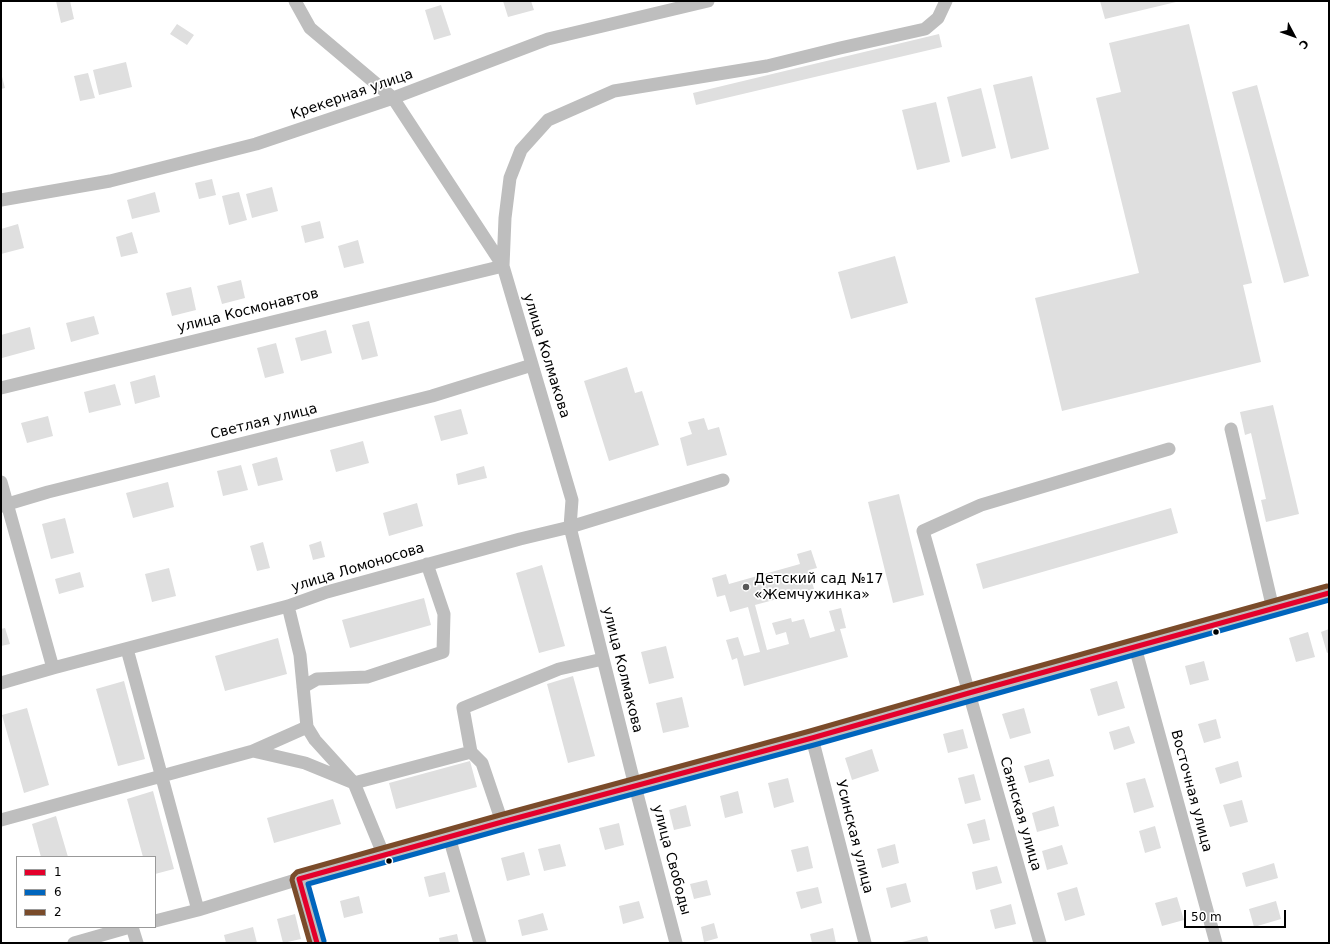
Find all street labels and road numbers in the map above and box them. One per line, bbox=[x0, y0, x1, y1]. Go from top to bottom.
street label: Крекерная улица bbox=[289, 66, 415, 124]
street label: улица Космонавтов bbox=[176, 285, 320, 337]
street label: улица Колмакова bbox=[519, 292, 573, 420]
street label: Светлая улица bbox=[209, 401, 319, 443]
street label: улица Ломоносова bbox=[290, 540, 426, 596]
street label: улица Колмакова bbox=[598, 605, 646, 735]
street label: Восточная улица bbox=[1167, 728, 1215, 854]
street label: Саянская улица bbox=[996, 755, 1044, 873]
street label: Усинская улица bbox=[832, 778, 876, 896]
street label: улица Свободы bbox=[648, 803, 694, 917]

